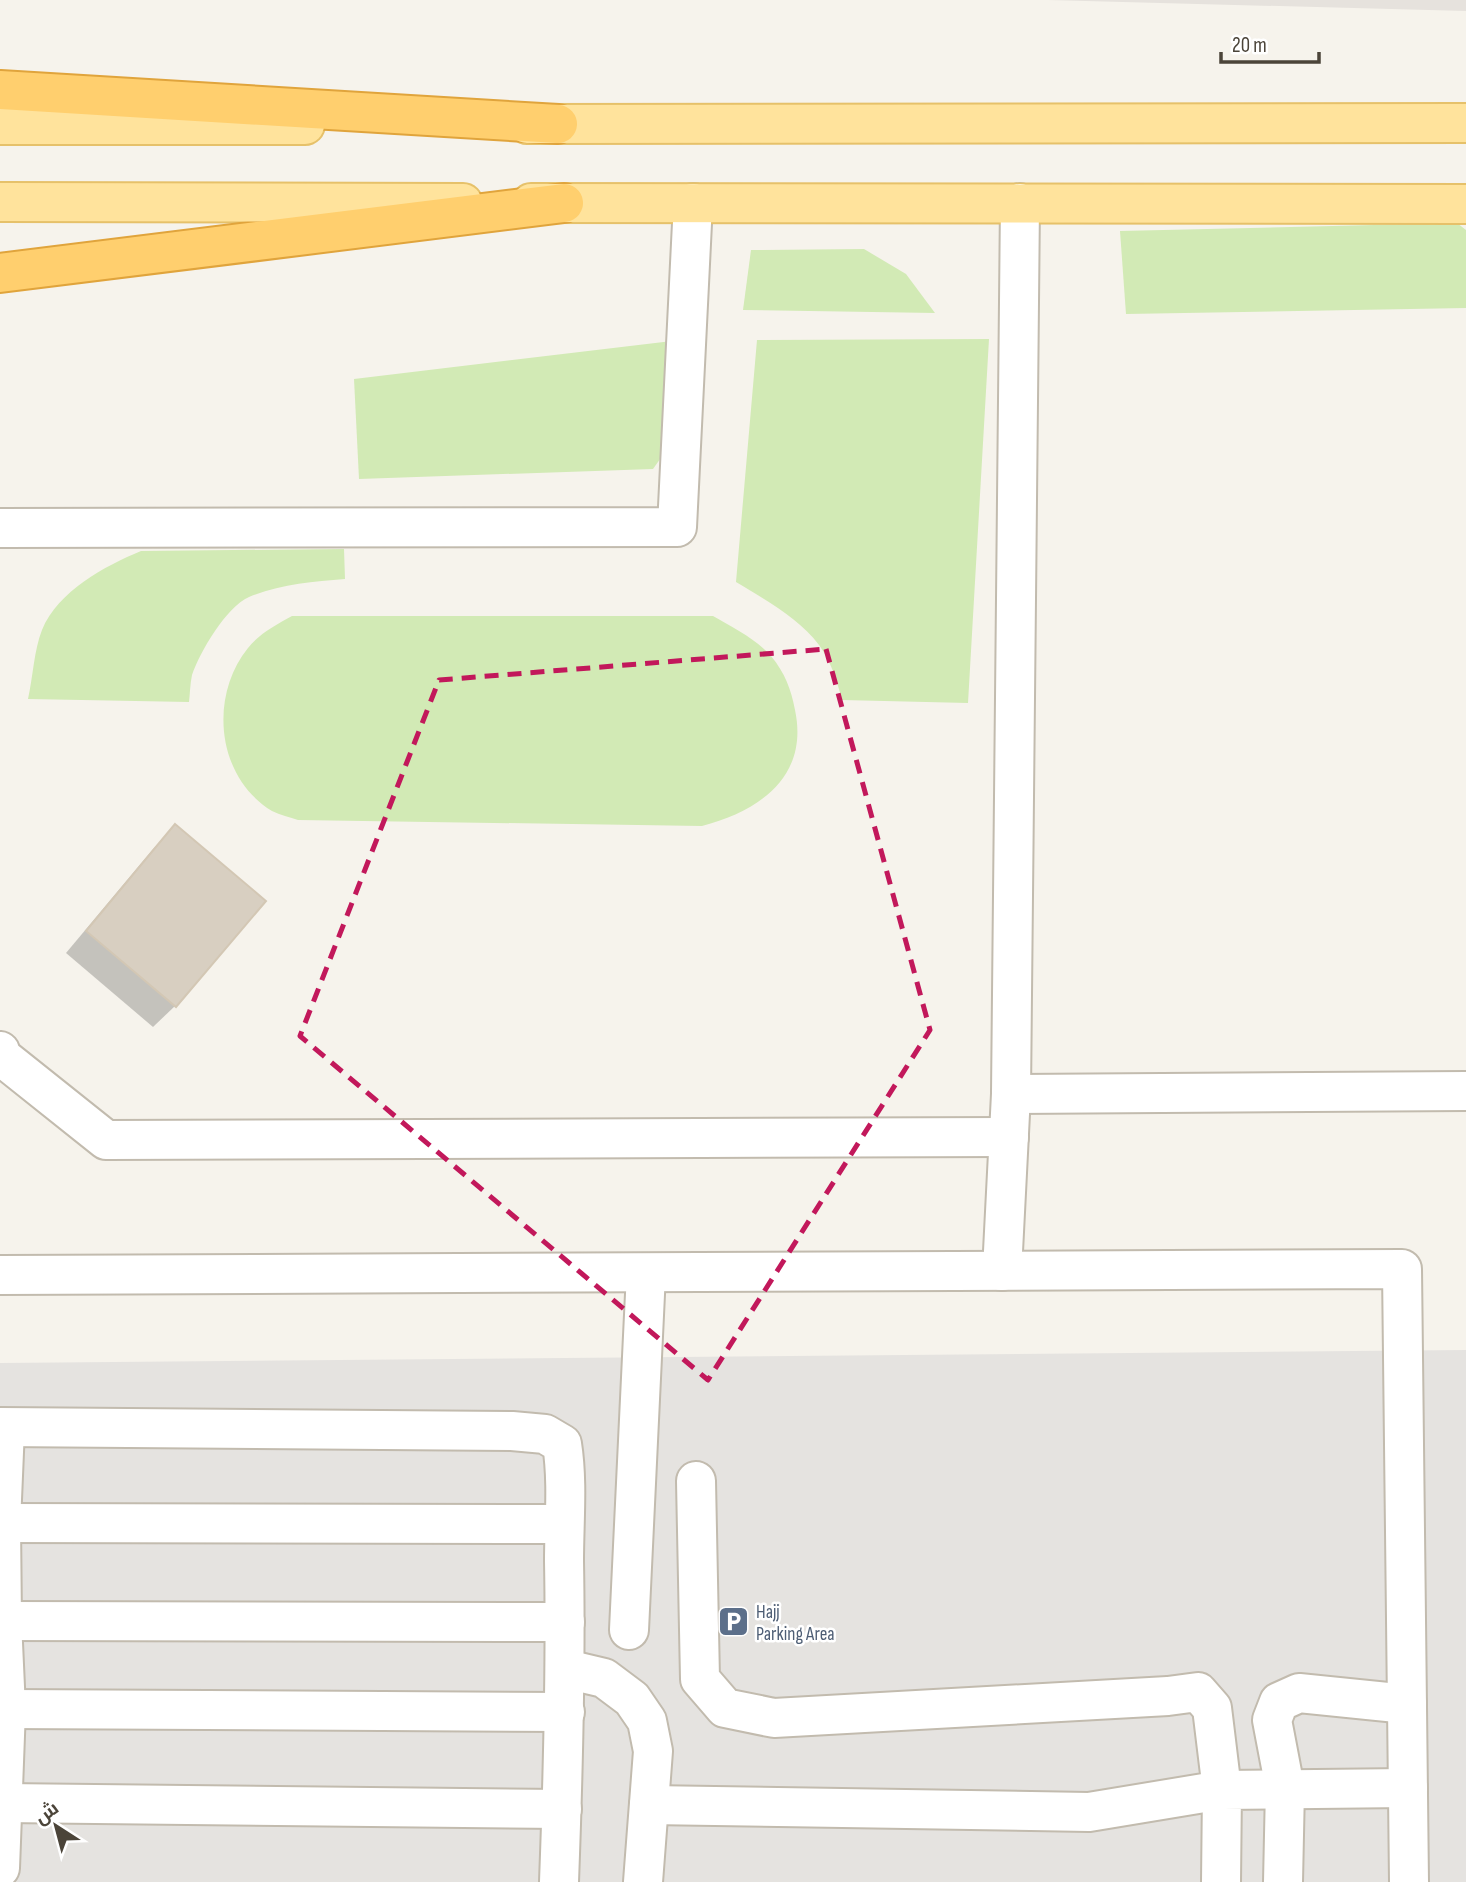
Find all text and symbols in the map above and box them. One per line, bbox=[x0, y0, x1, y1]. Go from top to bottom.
scale bar bbox=[1221, 21, 1319, 65]
text: 20 m bbox=[1232, 33, 1267, 58]
place label: Hajj Parking Area bbox=[756, 1601, 835, 1646]
parking icon: Hajj Parking Area bbox=[716, 1605, 750, 1639]
north arrow bbox=[21, 1791, 91, 1861]
text: ش bbox=[30, 1797, 64, 1830]

